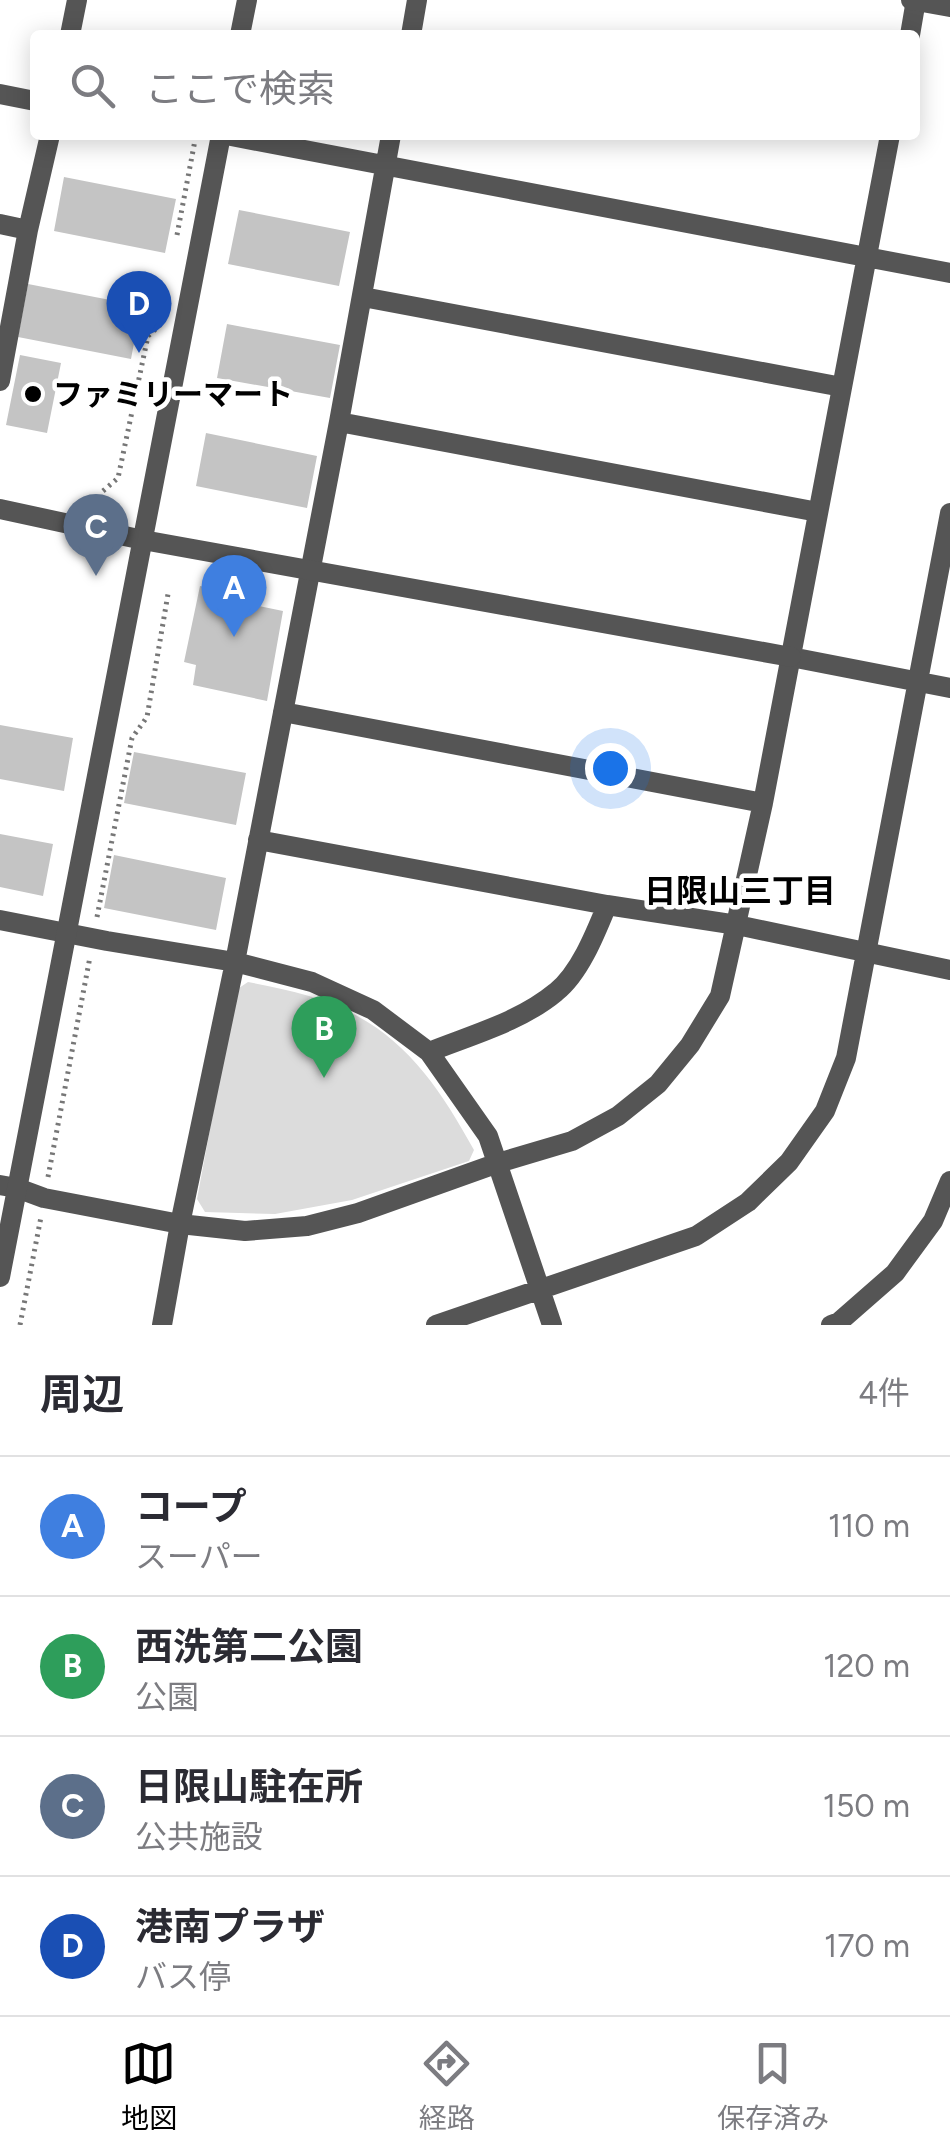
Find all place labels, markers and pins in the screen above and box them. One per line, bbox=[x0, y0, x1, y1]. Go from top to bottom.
pin: D bbox=[106, 270, 172, 353]
place label: ファミリーマート bbox=[53, 376, 293, 413]
marker: ファミリーマート bbox=[22, 383, 44, 405]
pin: C bbox=[64, 494, 128, 576]
pin: A bbox=[202, 554, 266, 637]
pin: B bbox=[292, 996, 356, 1078]

